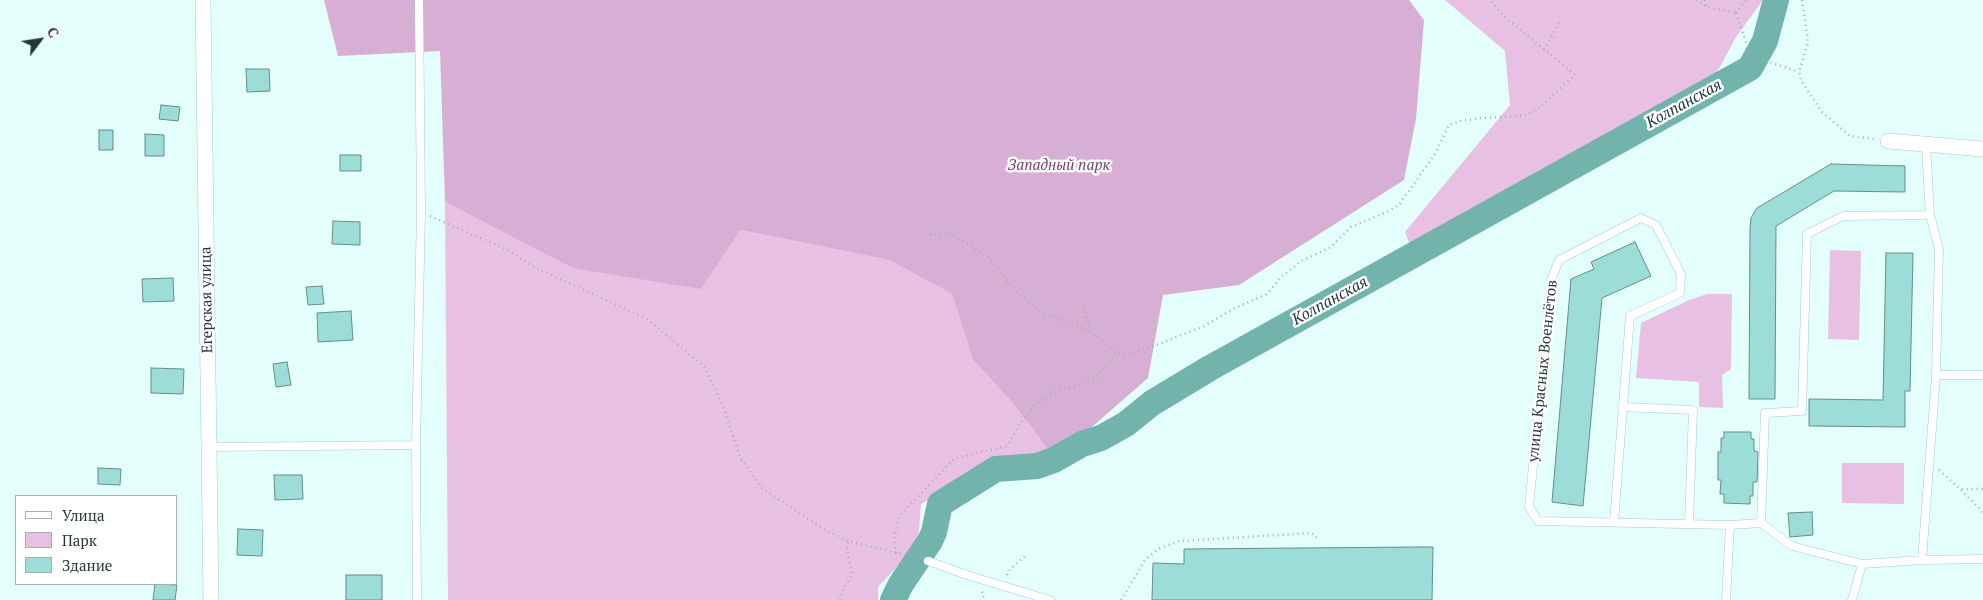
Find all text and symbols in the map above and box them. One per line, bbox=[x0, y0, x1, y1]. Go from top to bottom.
north arrow bbox=[15, 15, 65, 65]
text: С bbox=[43, 23, 64, 41]
water label: Колпанская bbox=[1643, 75, 1725, 133]
park label: Западный парк bbox=[1008, 157, 1110, 175]
street label: Егерская улица bbox=[197, 246, 217, 354]
water label: Колпанская bbox=[1289, 272, 1371, 330]
street label: улица Красных Военлётов bbox=[1524, 279, 1562, 463]
legend bbox=[15, 495, 178, 585]
text: Улица bbox=[62, 505, 105, 525]
text: Парк bbox=[62, 530, 97, 550]
text: Здание bbox=[62, 555, 112, 575]

